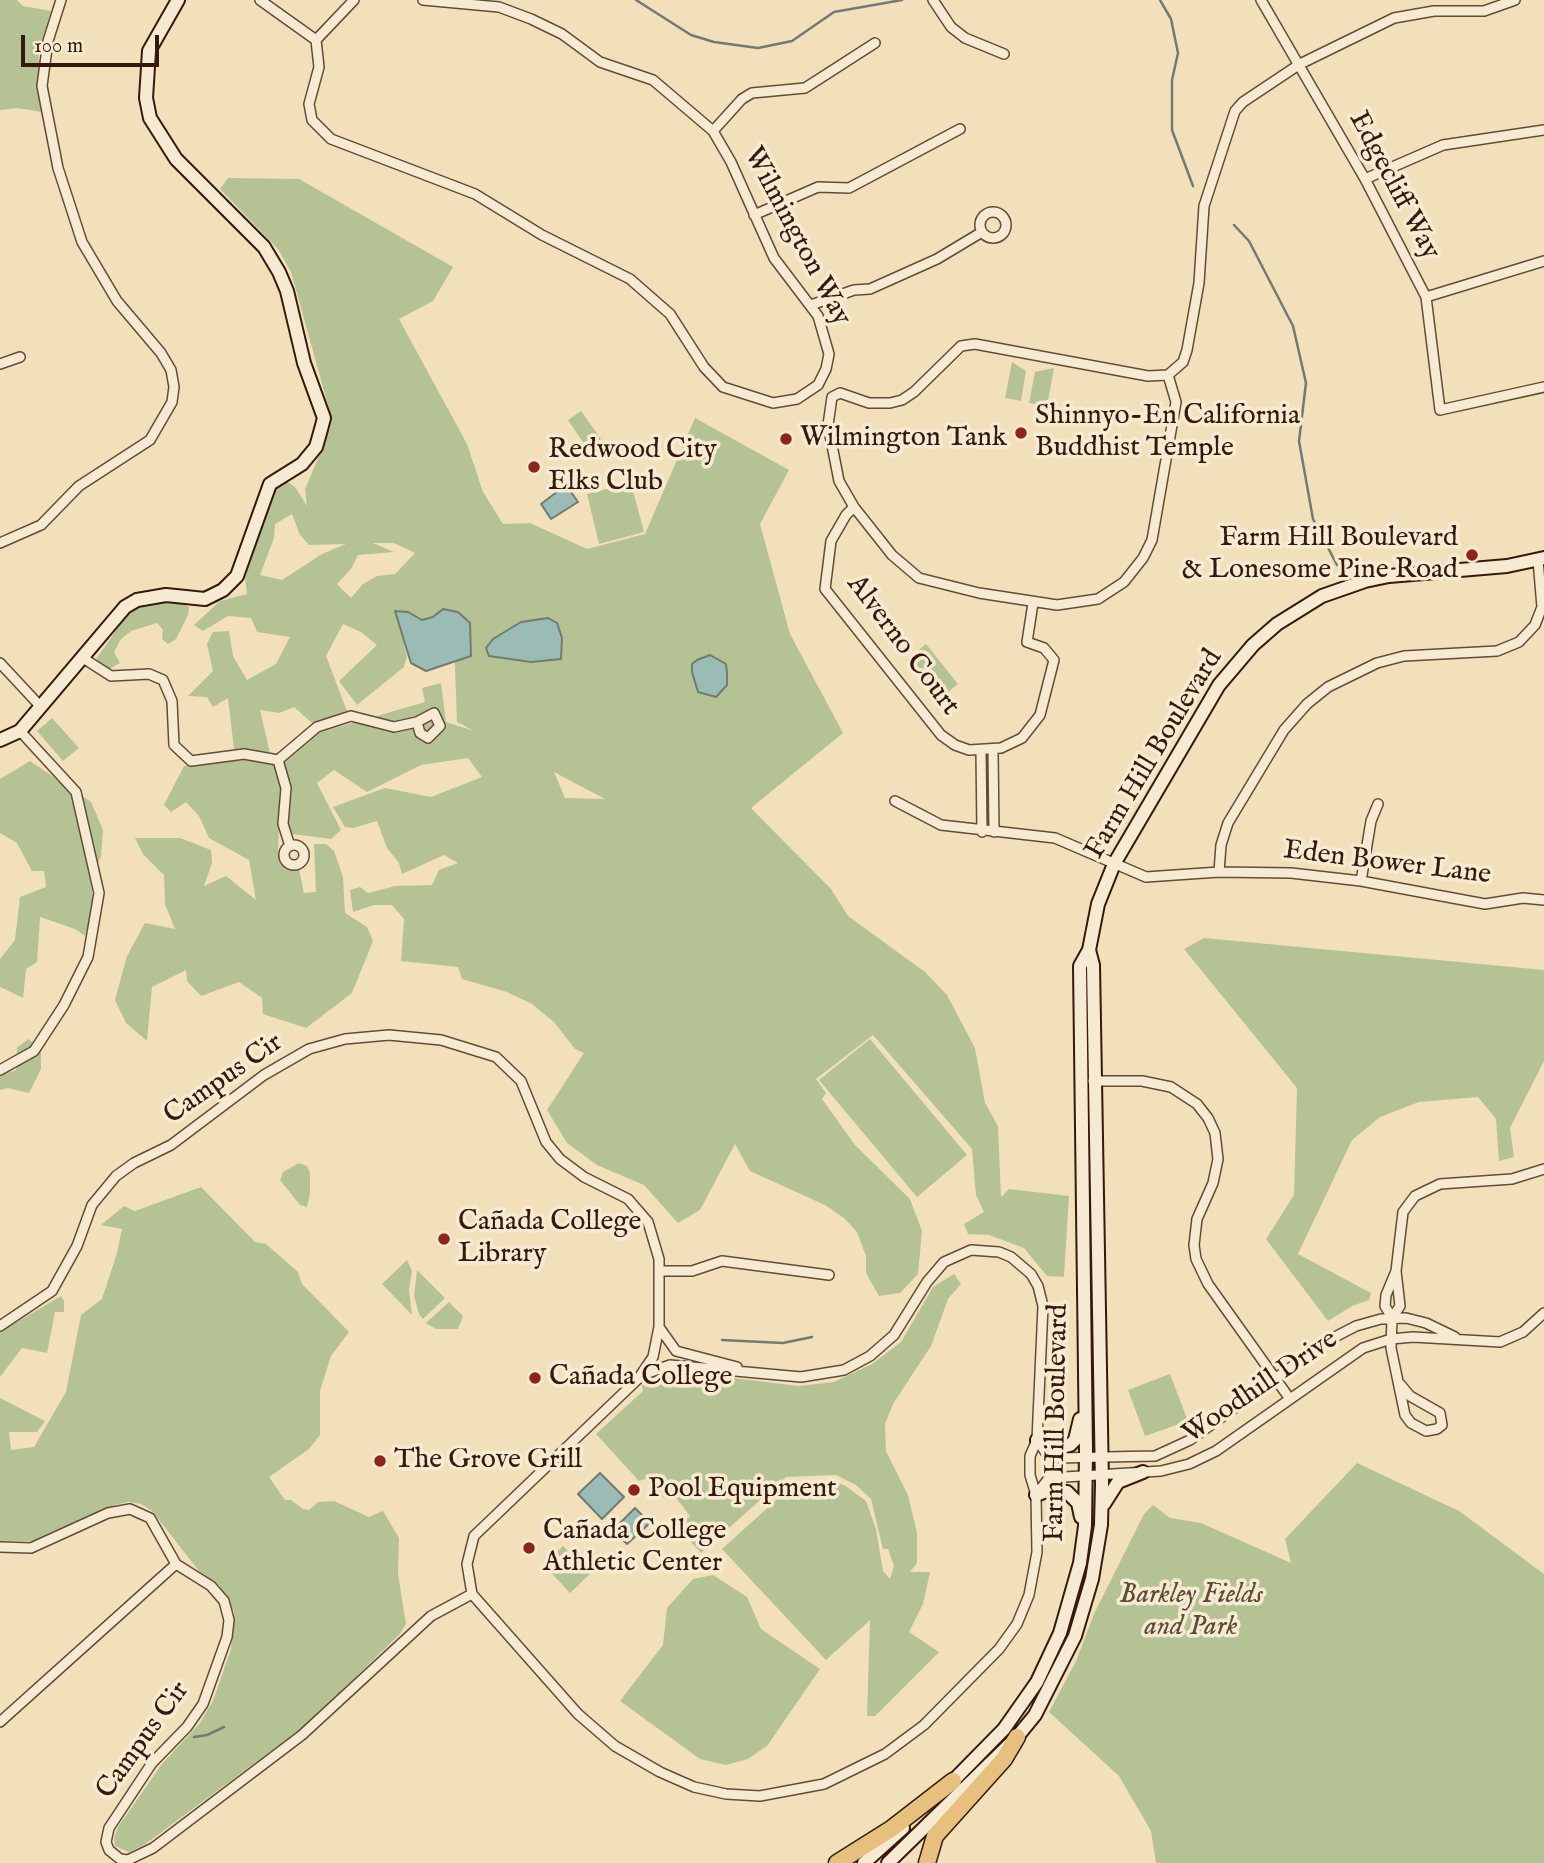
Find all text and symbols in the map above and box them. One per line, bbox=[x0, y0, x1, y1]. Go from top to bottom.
scale bar bbox=[24, 21, 163, 65]
text: 100 m bbox=[34, 33, 83, 60]
street label: Edgecliff Way bbox=[1340, 106, 1446, 266]
street label: Wilmington Way bbox=[735, 142, 857, 332]
place label: Shinnyo-En California Buddhist Temple bbox=[1035, 400, 1300, 466]
place label: Wilmington Tank bbox=[800, 422, 1007, 456]
marker: Shinnyo-En California Buddhist Temple bbox=[1013, 425, 1029, 441]
marker: Wilmington Tank bbox=[778, 431, 794, 447]
place label: Redwood City Elks Club bbox=[548, 434, 717, 500]
marker: Redwood City Elks Club bbox=[526, 459, 542, 475]
place label: Farm Hill Boulevard & Lonesome Pine Road bbox=[1182, 522, 1458, 588]
marker: Farm Hill Boulevard & Lonesome Pine Road bbox=[1464, 547, 1480, 563]
street label: Alverno Court bbox=[838, 569, 966, 723]
street label: Farm Hill Boulevard bbox=[1079, 644, 1231, 866]
street label: Eden Bower Lane bbox=[1281, 835, 1493, 893]
street label: Campus Cir bbox=[158, 1027, 290, 1133]
place label: Cañada College Library bbox=[458, 1206, 641, 1272]
marker: Cañada College Library bbox=[436, 1231, 452, 1247]
street label: Farm Hill Boulevard bbox=[1039, 1303, 1077, 1543]
street label: Woodhill Drive bbox=[1177, 1324, 1345, 1452]
place label: Cañada College bbox=[549, 1361, 732, 1395]
marker: Cañada College bbox=[527, 1370, 543, 1386]
place label: The Grove Grill bbox=[394, 1444, 582, 1478]
marker: The Grove Grill bbox=[372, 1453, 388, 1469]
place label: Pool Equipment bbox=[648, 1473, 837, 1507]
marker: Pool Equipment bbox=[626, 1482, 642, 1498]
place label: Cañada College Athletic Center bbox=[543, 1515, 726, 1581]
marker: Cañada College Athletic Center bbox=[521, 1540, 537, 1556]
park label: Barkley Fields and Park bbox=[1119, 1579, 1263, 1645]
street label: Campus Cir bbox=[90, 1676, 198, 1806]

